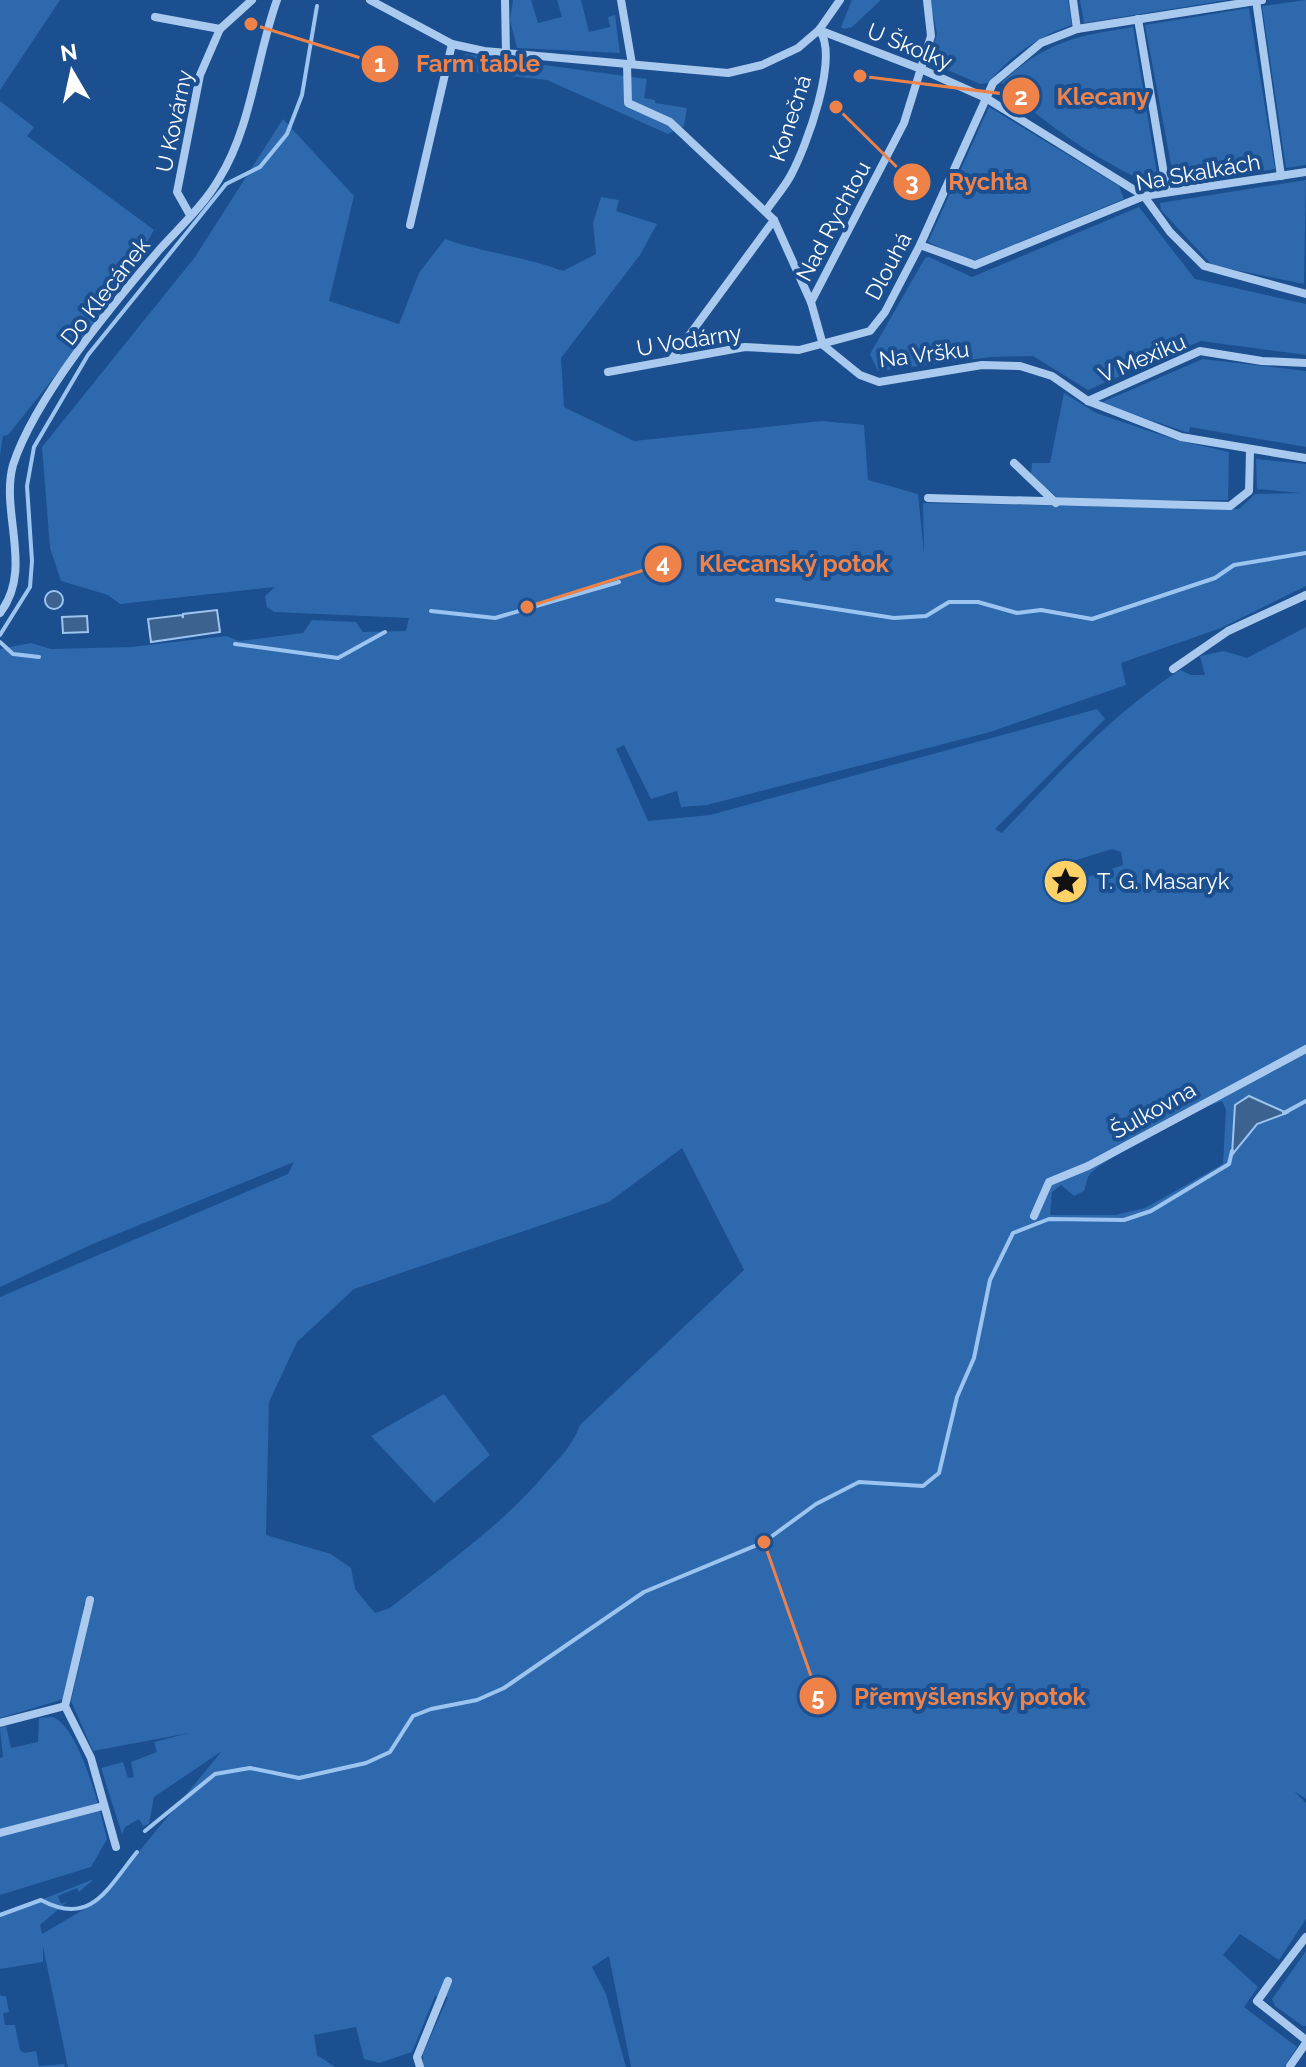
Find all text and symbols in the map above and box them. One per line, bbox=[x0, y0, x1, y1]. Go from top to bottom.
street label: U Školky bbox=[864, 16, 957, 75]
north arrow bbox=[32, 32, 112, 112]
text: N bbox=[59, 38, 79, 66]
callout: Farm table bbox=[360, 40, 556, 88]
text: 1 bbox=[374, 49, 386, 78]
text: Farm table bbox=[416, 49, 540, 78]
street label: U Kovárny bbox=[150, 67, 198, 175]
street label: Konečná bbox=[764, 72, 816, 164]
callout: Klecany bbox=[1001, 72, 1165, 120]
text: 2 bbox=[1014, 82, 1028, 111]
text: Klecany bbox=[1057, 82, 1149, 111]
street label: Na Skalkách bbox=[1134, 148, 1262, 196]
street label: Nad Rychtou bbox=[790, 157, 876, 285]
callout: Rychta bbox=[892, 158, 1044, 206]
text: 3 bbox=[905, 167, 919, 196]
text: Rychta bbox=[948, 167, 1028, 196]
street label: Dlouhá bbox=[859, 228, 917, 304]
street label: Do Klecánek bbox=[55, 232, 155, 350]
street label: U Vodárny bbox=[635, 319, 743, 361]
street label: V Mexiku bbox=[1095, 328, 1189, 388]
street label: Na Vršku bbox=[877, 336, 971, 372]
callout: Klecanský potok bbox=[643, 540, 906, 588]
text: 4 bbox=[656, 549, 670, 578]
text: Klecanský potok bbox=[699, 549, 890, 578]
place icon: T. G. Masaryk bbox=[1042, 857, 1090, 905]
place label: T. G. Masaryk bbox=[1097, 868, 1230, 894]
street label: Šulkovna bbox=[1106, 1075, 1200, 1144]
callout: Přemyšlenský potok bbox=[798, 1672, 1102, 1720]
text: 5 bbox=[811, 1682, 825, 1711]
text: Přemyšlenský potok bbox=[854, 1682, 1087, 1711]

